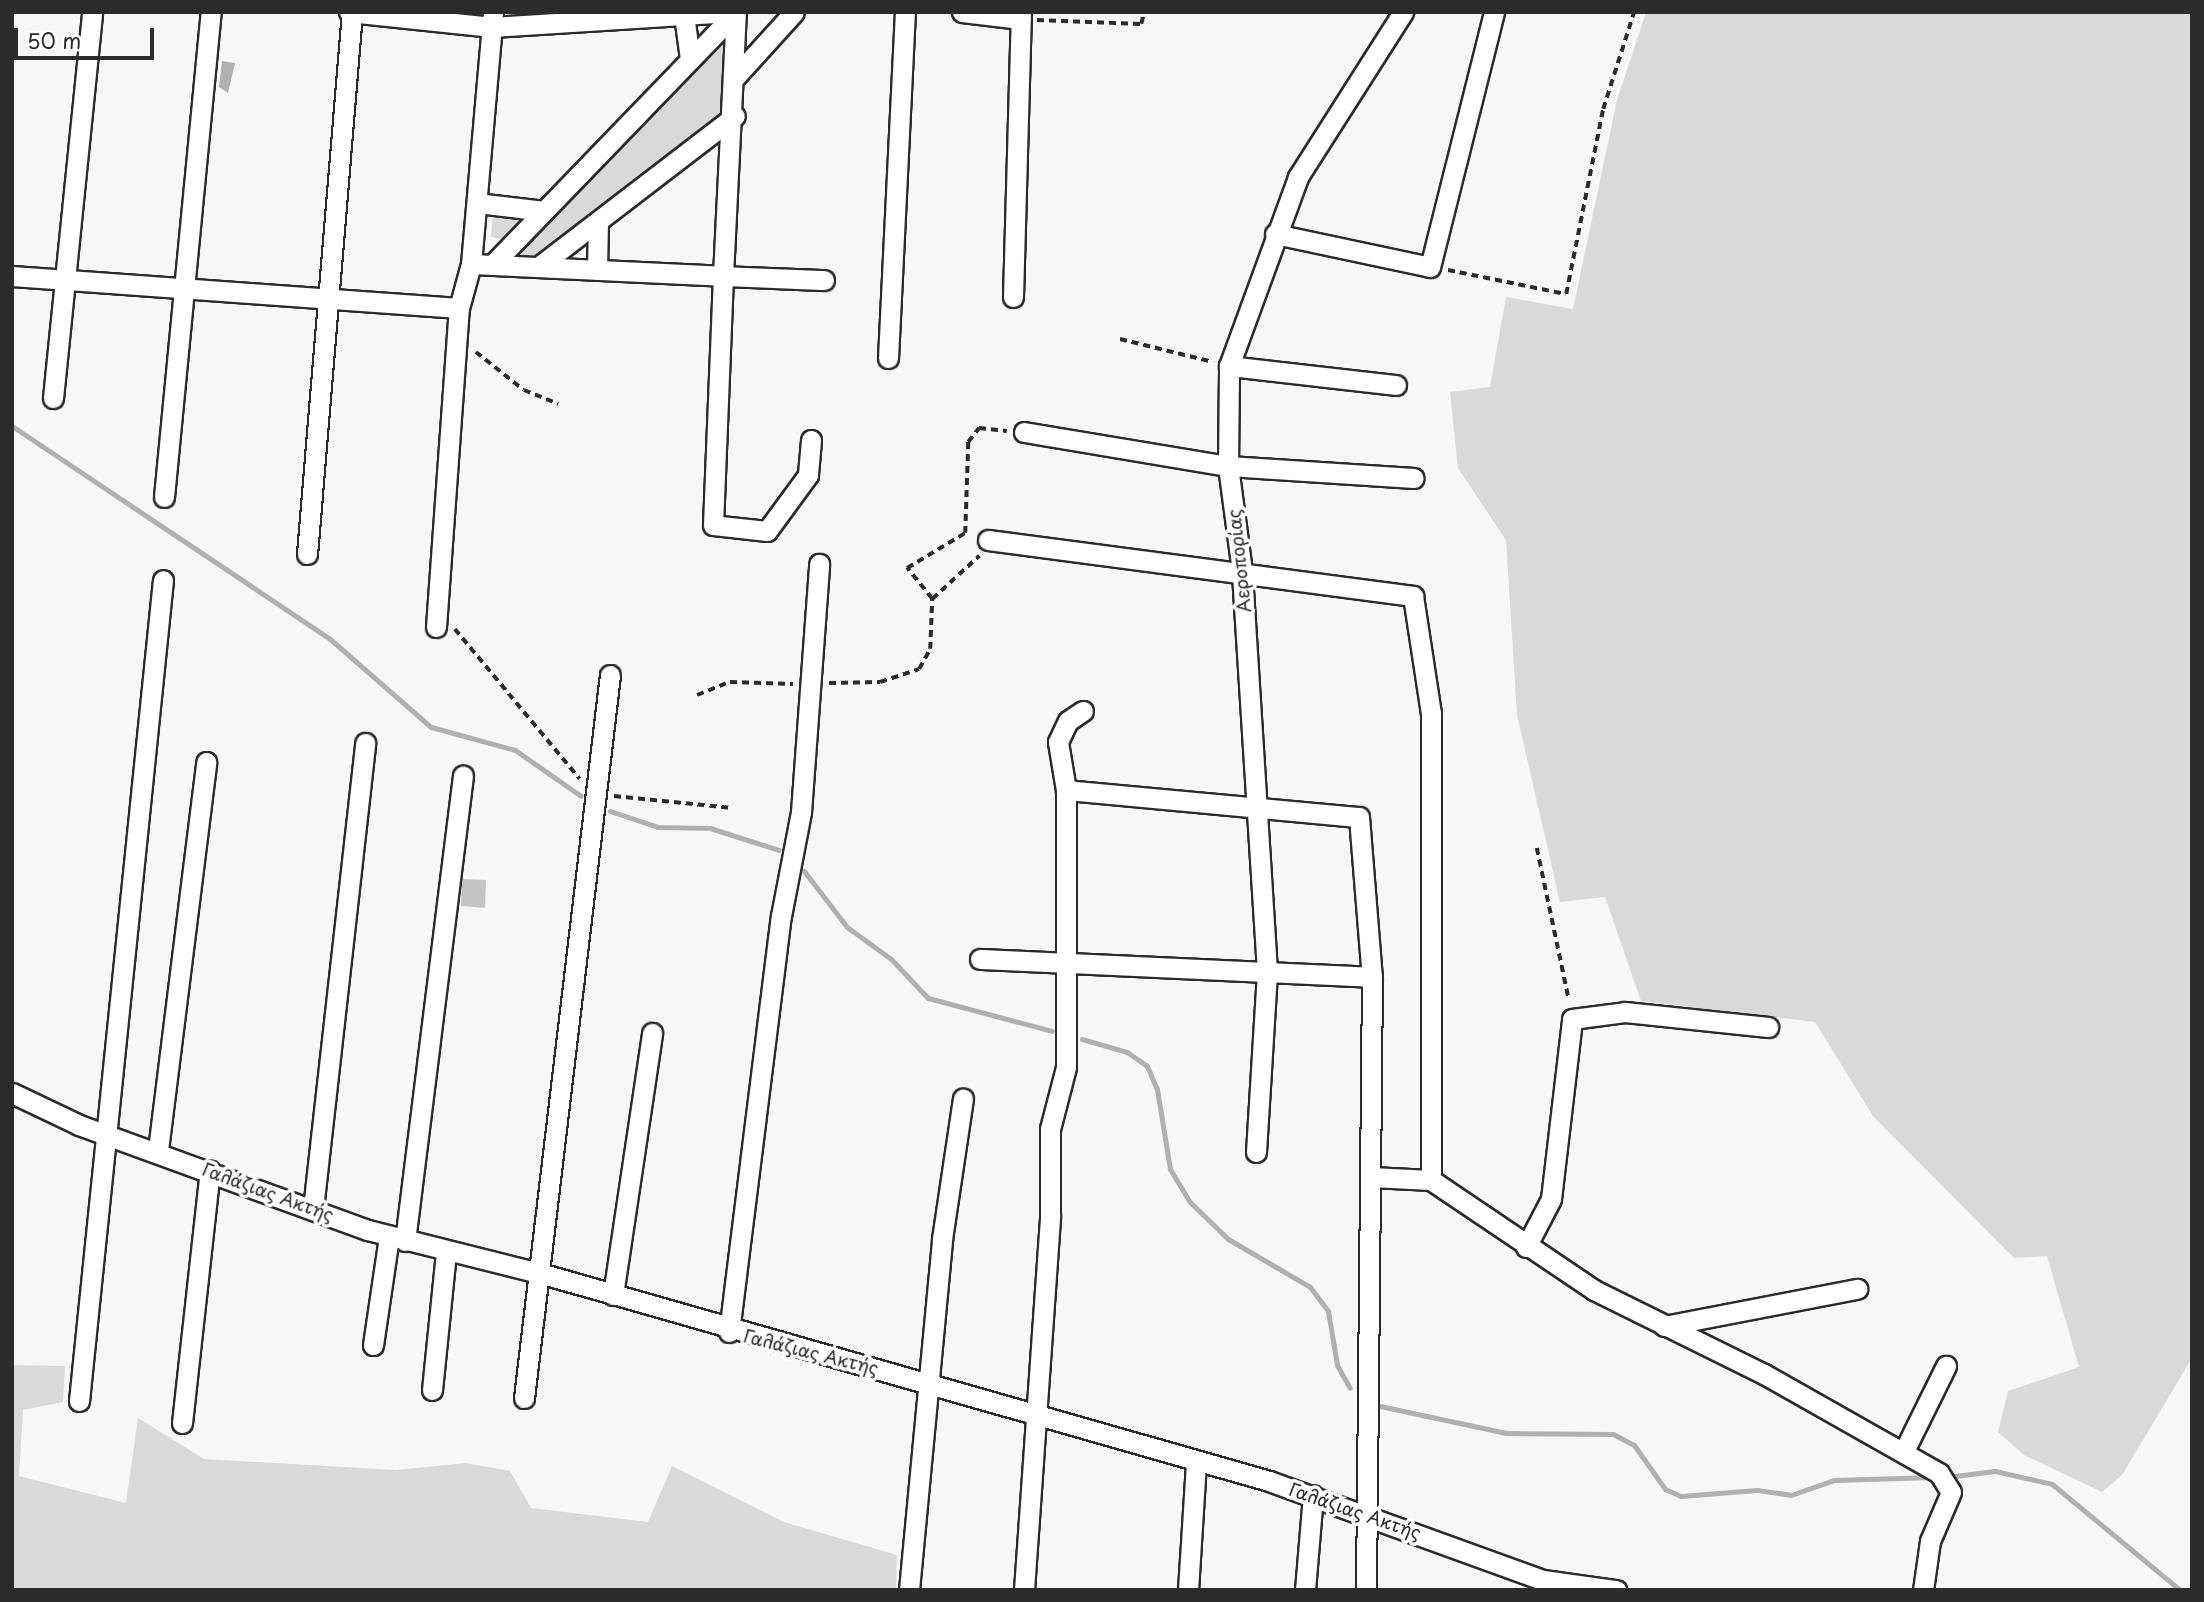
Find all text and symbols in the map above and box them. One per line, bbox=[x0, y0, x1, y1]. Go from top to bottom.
scale bar bbox=[18, 14, 158, 58]
text: 50 m bbox=[27, 24, 81, 56]
street label: Αεροπορίας bbox=[1223, 508, 1255, 614]
street label: Γαλάζιας Ακτής bbox=[199, 1158, 337, 1226]
street label: Γαλάζιας Ακτής bbox=[741, 1325, 881, 1379]
street label: Γαλάζιας Ακτής bbox=[1286, 1478, 1424, 1544]

